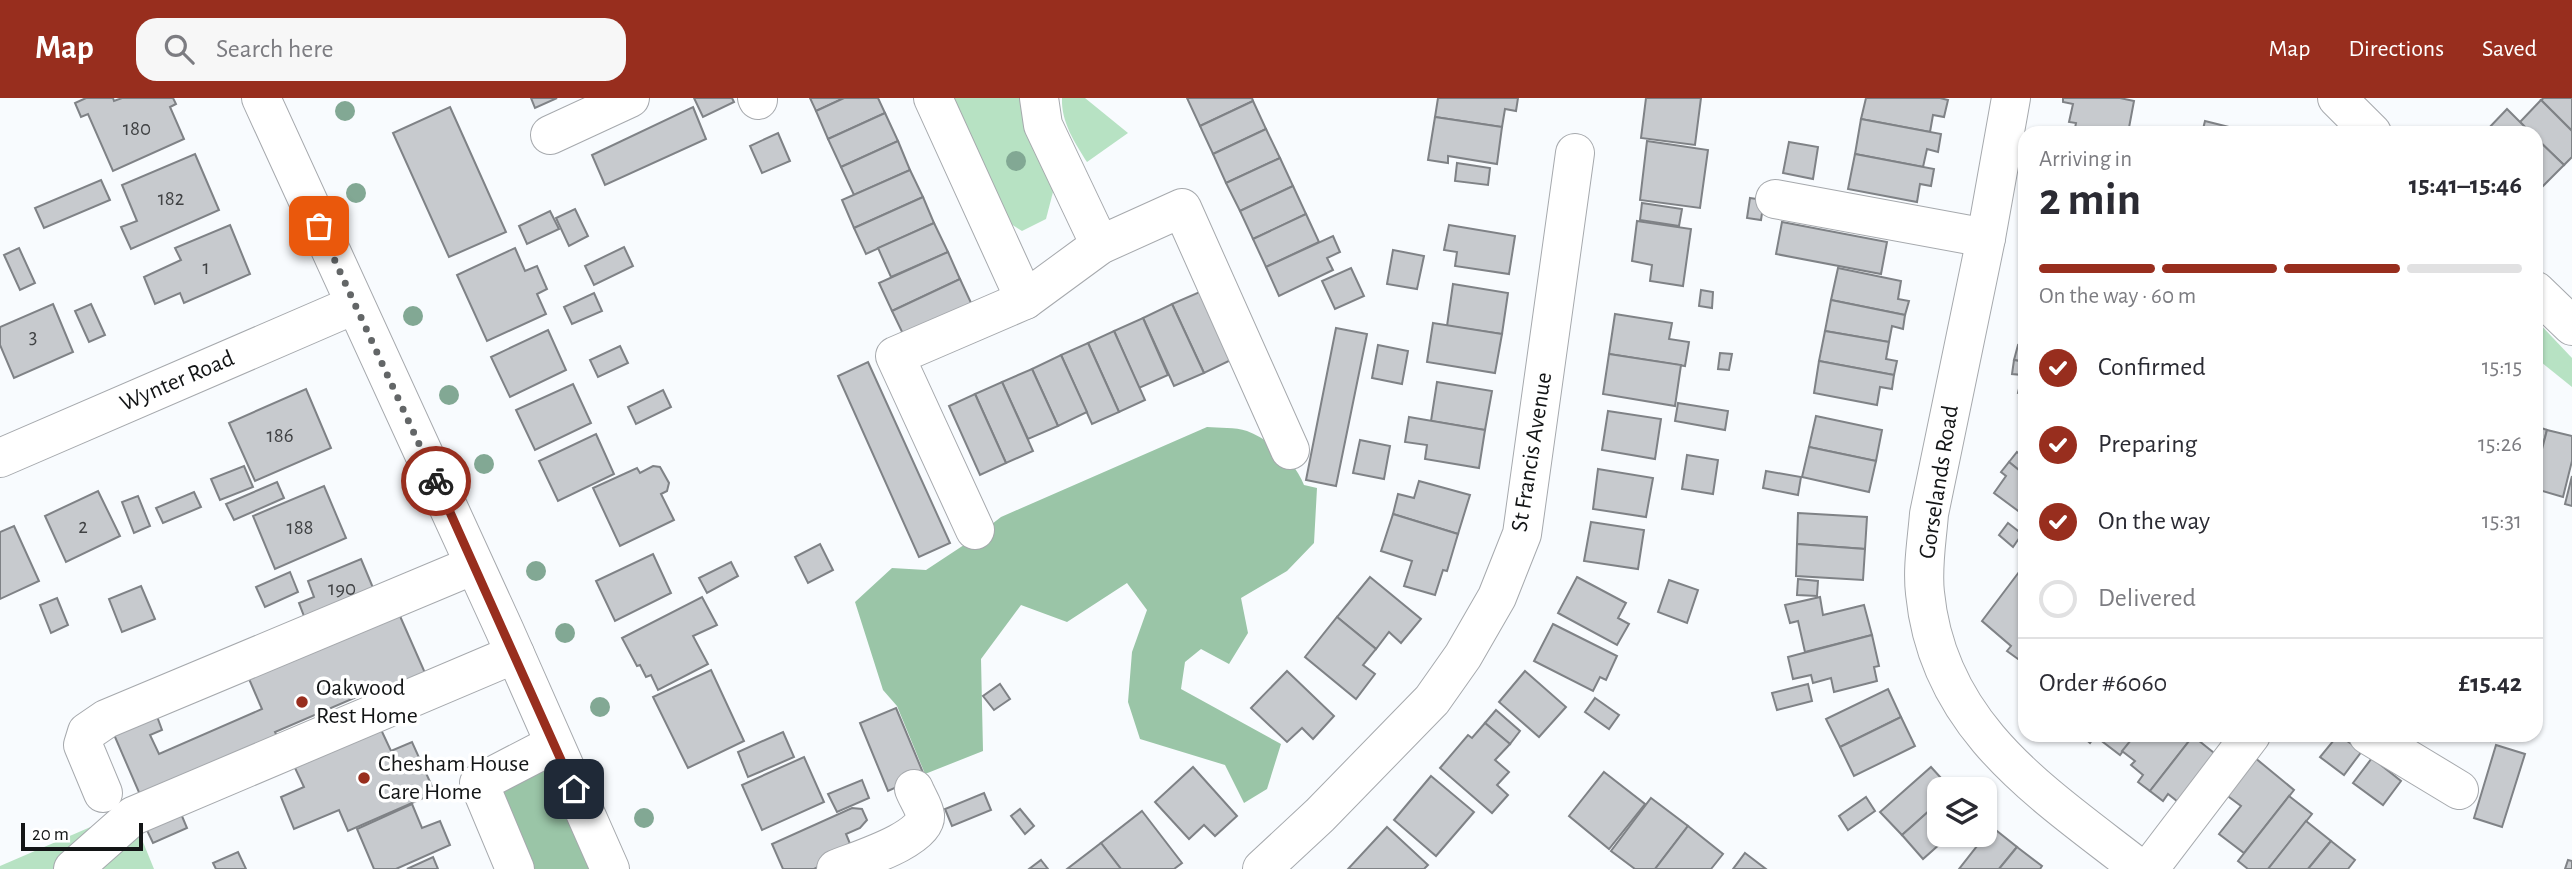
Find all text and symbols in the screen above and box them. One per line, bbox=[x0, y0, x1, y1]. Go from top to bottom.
search box bbox=[136, 18, 626, 81]
icon: search bbox=[160, 30, 198, 68]
text: Map bbox=[35, 32, 94, 65]
text: Search here bbox=[216, 36, 334, 62]
text: Map bbox=[2268, 37, 2310, 61]
text: Directions bbox=[2348, 37, 2444, 61]
text: Saved bbox=[2482, 37, 2537, 61]
house number: 180 bbox=[123, 118, 151, 139]
text: Arriving in bbox=[2039, 148, 2132, 171]
text: 15:41–15:46 bbox=[2409, 172, 2522, 198]
text: 2 min bbox=[2039, 177, 2141, 223]
house number: 182 bbox=[158, 188, 184, 209]
pin bbox=[289, 196, 349, 256]
icon: bag bbox=[300, 207, 338, 245]
house number: 1 bbox=[202, 257, 210, 278]
text: On the way · 60 m bbox=[2039, 285, 2196, 308]
house number: 3 bbox=[29, 326, 37, 347]
street label: Wynter Road bbox=[116, 346, 238, 416]
icon: check bbox=[2039, 349, 2077, 387]
text: Confirmed bbox=[2098, 354, 2206, 380]
text: 15:15 bbox=[2482, 356, 2522, 379]
street label: St Francis Avenue bbox=[1508, 371, 1556, 533]
street label: Gorselands Road bbox=[1915, 403, 1963, 561]
house number: 186 bbox=[266, 425, 294, 446]
icon: check bbox=[2039, 426, 2077, 464]
text: Preparing bbox=[2098, 431, 2197, 457]
text: 15:26 bbox=[2478, 433, 2522, 456]
courier bbox=[401, 446, 471, 516]
icon: bike bbox=[417, 462, 455, 500]
icon: check bbox=[2039, 503, 2077, 541]
text: On the way bbox=[2098, 508, 2210, 534]
text: 15:31 bbox=[2482, 510, 2522, 533]
house number: 2 bbox=[78, 516, 88, 537]
house number: 188 bbox=[286, 517, 314, 538]
house number: 190 bbox=[328, 578, 356, 599]
text: Delivered bbox=[2098, 585, 2196, 611]
text: Order #6060 bbox=[2039, 670, 2167, 696]
text: £15.42 bbox=[2459, 670, 2522, 696]
place label: Oakwood Rest Home bbox=[316, 676, 418, 728]
marker: Oakwood Rest Home bbox=[294, 694, 310, 710]
place label: Chesham House Care Home bbox=[378, 752, 529, 804]
pin bbox=[544, 759, 604, 819]
marker: Chesham House Care Home bbox=[356, 770, 372, 786]
icon: home bbox=[555, 770, 593, 808]
map controls bbox=[1927, 777, 1997, 847]
button: layers bbox=[1927, 777, 1997, 847]
scale bar bbox=[21, 820, 144, 852]
text: 20 m bbox=[32, 825, 69, 844]

